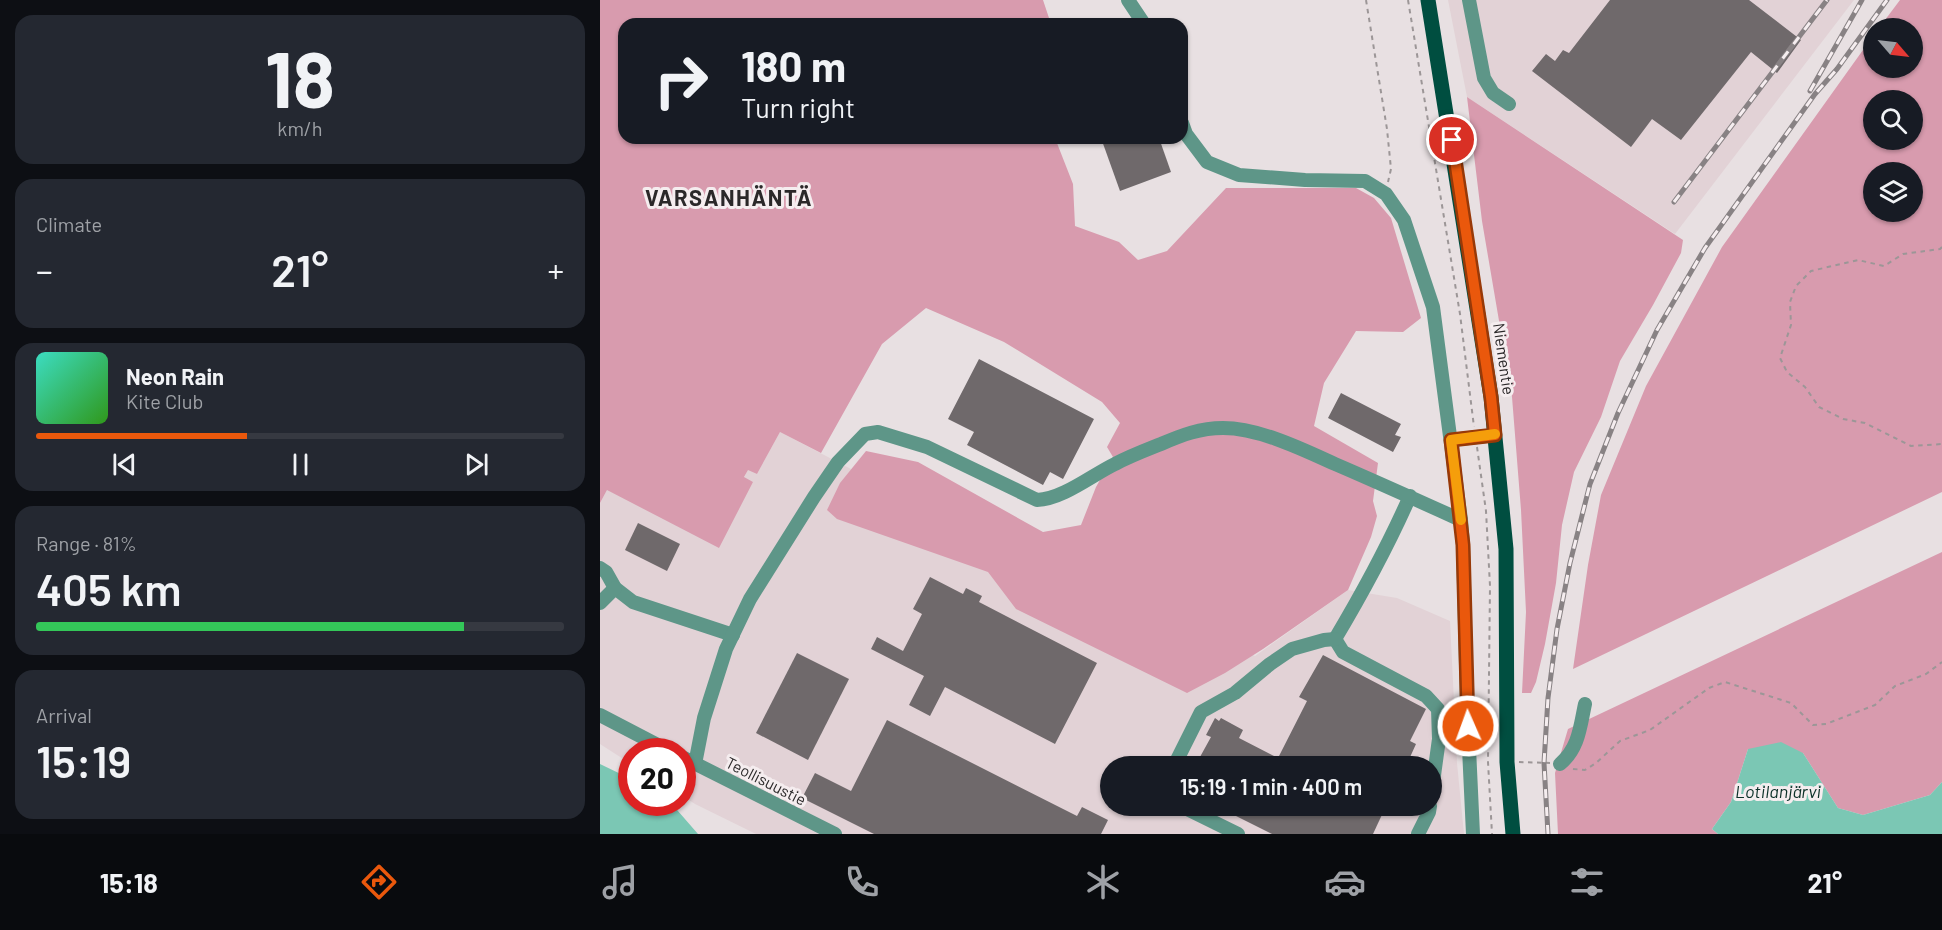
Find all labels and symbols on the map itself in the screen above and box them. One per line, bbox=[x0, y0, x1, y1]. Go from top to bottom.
north arrow bbox=[1863, 18, 1923, 78]
pin bbox=[1426, 114, 1477, 165]
district label: VARSANHÄNTÄ bbox=[645, 184, 813, 210]
street label: Niementie bbox=[1490, 322, 1519, 396]
position arrow bbox=[1436, 694, 1500, 758]
speed limit sign: 20 bbox=[618, 738, 696, 816]
street label: Teollisuustie bbox=[723, 752, 810, 809]
water label: Lotilanjärvi bbox=[1735, 780, 1821, 802]

